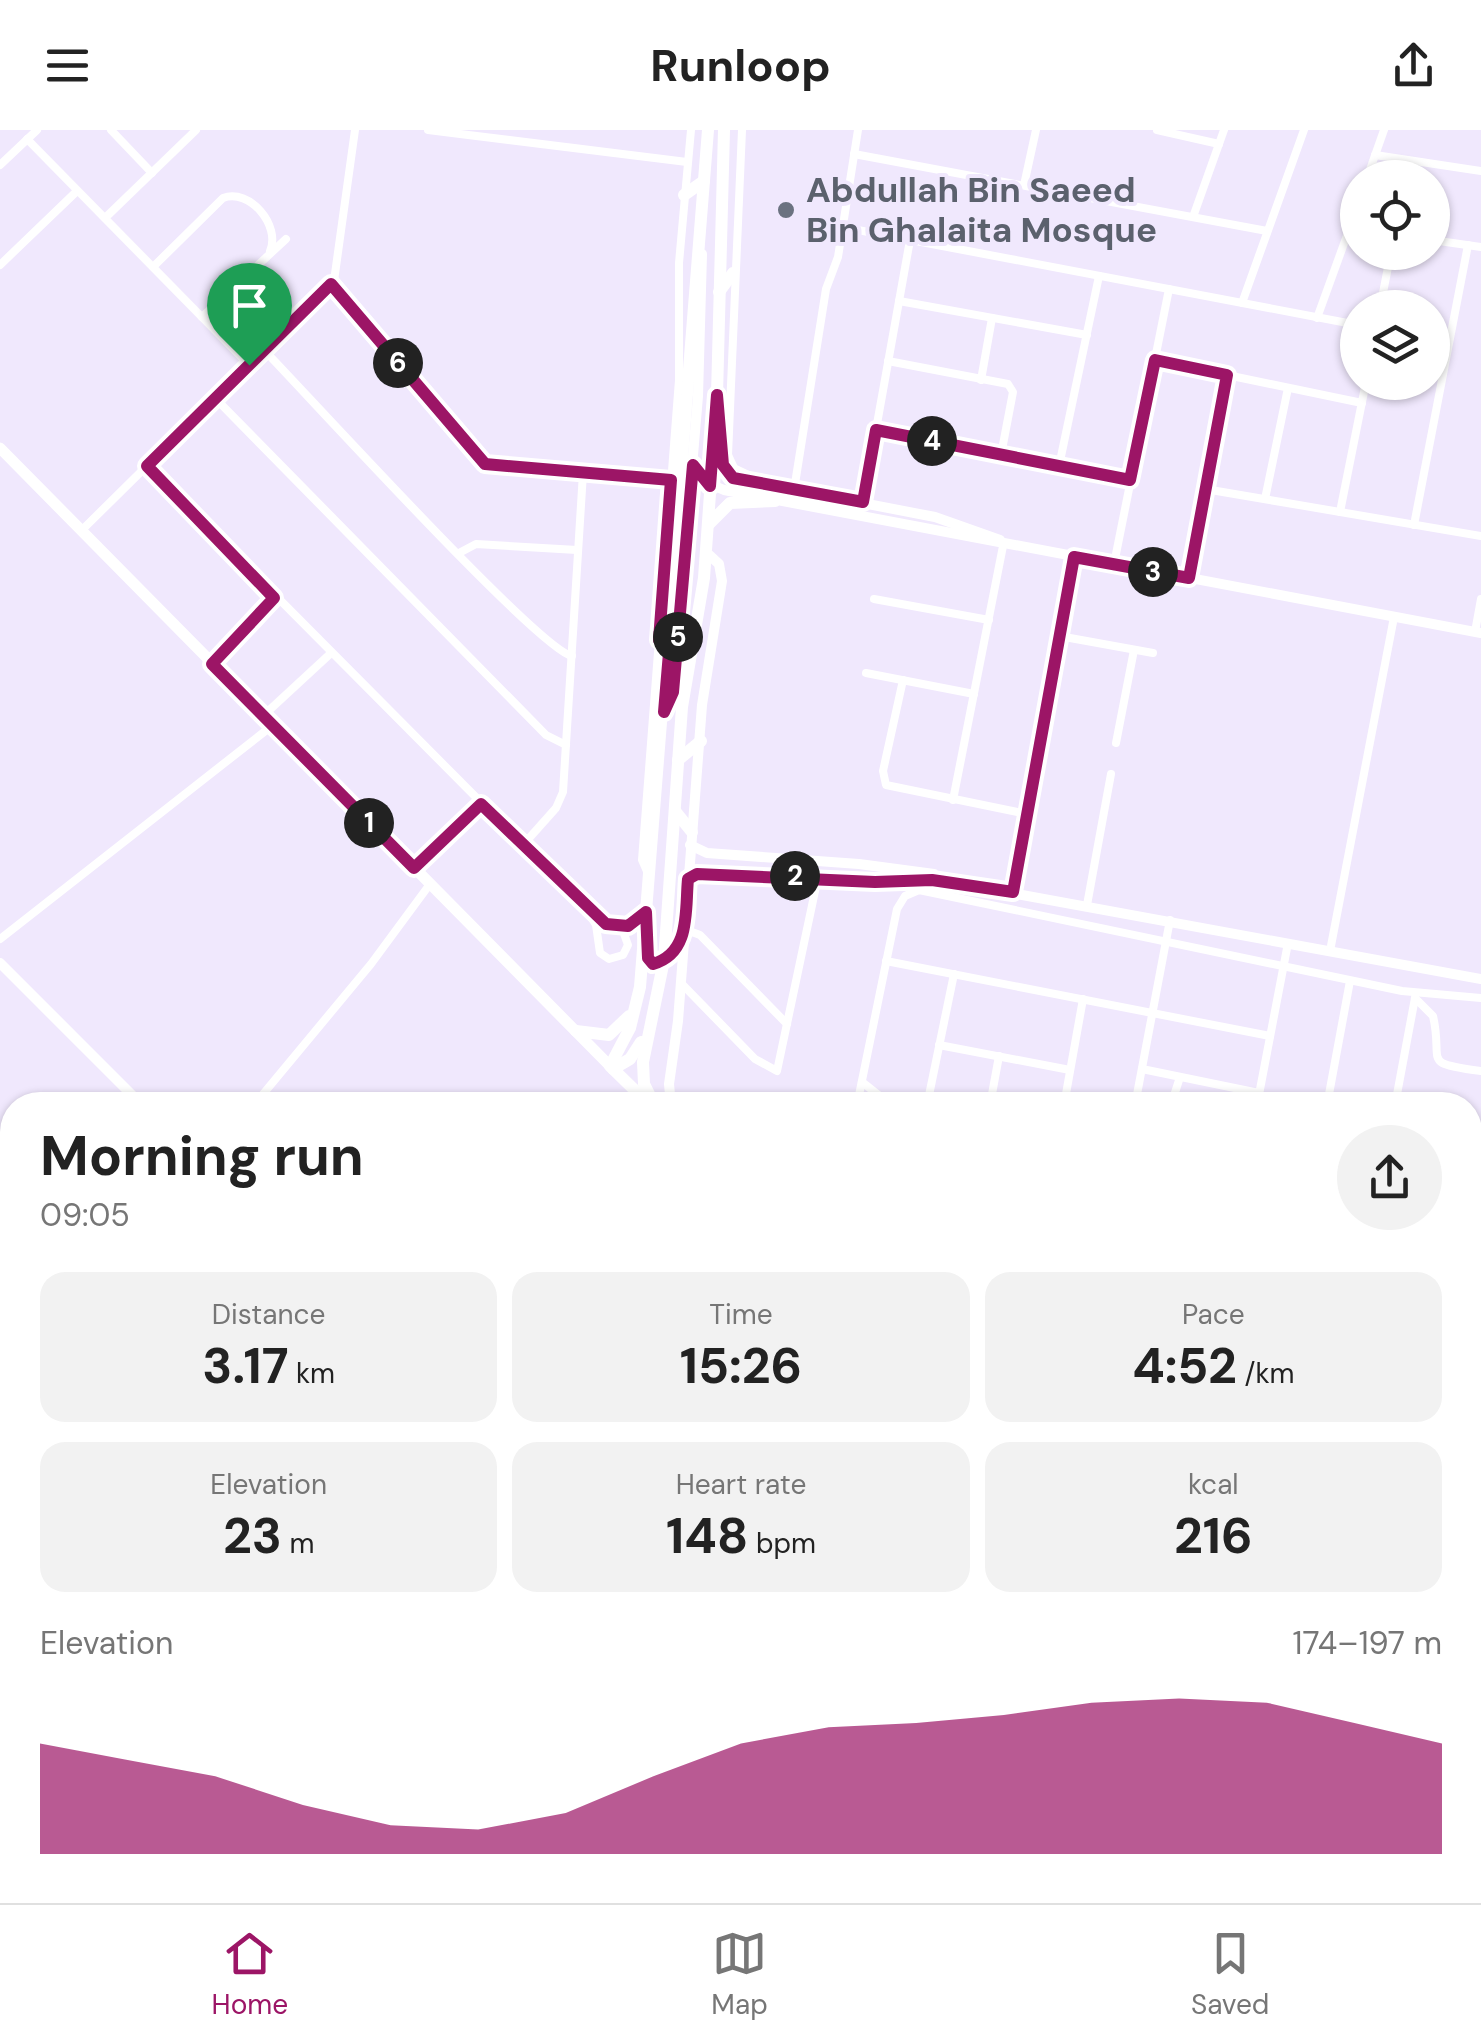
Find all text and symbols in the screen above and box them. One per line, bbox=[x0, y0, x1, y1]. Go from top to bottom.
text: Runloop bbox=[650, 36, 831, 95]
icon: menu bbox=[40, 38, 95, 93]
icon: share bbox=[1386, 38, 1441, 93]
map controls bbox=[1340, 160, 1450, 400]
button: locate bbox=[1340, 160, 1450, 270]
place label: Abdullah Bin Saeed Bin Ghalaita Mosque bbox=[806, 167, 1157, 253]
marker: Abdullah Bin Saeed Bin Ghalaita Mosque bbox=[775, 199, 797, 221]
pin bbox=[207, 263, 292, 366]
icon: arrive bbox=[222, 278, 277, 333]
button: layers bbox=[1340, 290, 1450, 400]
pin: 6 bbox=[373, 338, 423, 388]
text: 6 bbox=[389, 344, 407, 381]
pin: 4 bbox=[907, 416, 957, 466]
text: 4 bbox=[923, 422, 941, 459]
pin: 3 bbox=[1128, 547, 1178, 597]
text: 3 bbox=[1145, 553, 1161, 590]
pin: 5 bbox=[653, 612, 703, 662]
text: 5 bbox=[669, 618, 687, 655]
pin: 1 bbox=[344, 798, 394, 848]
text: 1 bbox=[364, 804, 374, 841]
pin: 2 bbox=[770, 851, 820, 901]
text: 2 bbox=[787, 857, 803, 894]
text: Morning run bbox=[40, 1120, 364, 1192]
button: share bbox=[1337, 1125, 1442, 1230]
text: 09:05 bbox=[40, 1194, 130, 1236]
text: Distance bbox=[212, 1296, 325, 1333]
text: Time bbox=[709, 1296, 773, 1333]
text: Pace bbox=[1182, 1296, 1245, 1333]
text: 3.17 bbox=[202, 1333, 288, 1399]
text: 15:26 bbox=[680, 1333, 802, 1399]
text: 4:52 bbox=[1132, 1333, 1237, 1399]
text: km bbox=[288, 1355, 335, 1392]
text: /km bbox=[1237, 1355, 1294, 1392]
text: Elevation bbox=[210, 1466, 327, 1503]
text: Heart rate bbox=[676, 1466, 806, 1503]
text: kcal bbox=[1188, 1466, 1239, 1503]
text: 23 bbox=[223, 1503, 282, 1569]
text: 148 bbox=[666, 1503, 748, 1569]
text: 216 bbox=[1174, 1503, 1253, 1569]
text: m bbox=[282, 1525, 314, 1562]
text: bpm bbox=[748, 1525, 816, 1562]
text: Elevation bbox=[40, 1622, 173, 1664]
text: 174–197 m bbox=[1293, 1622, 1442, 1664]
tab: Home bbox=[212, 1926, 288, 2023]
tab: Map bbox=[711, 1926, 768, 2023]
tab: Saved bbox=[1191, 1926, 1269, 2023]

